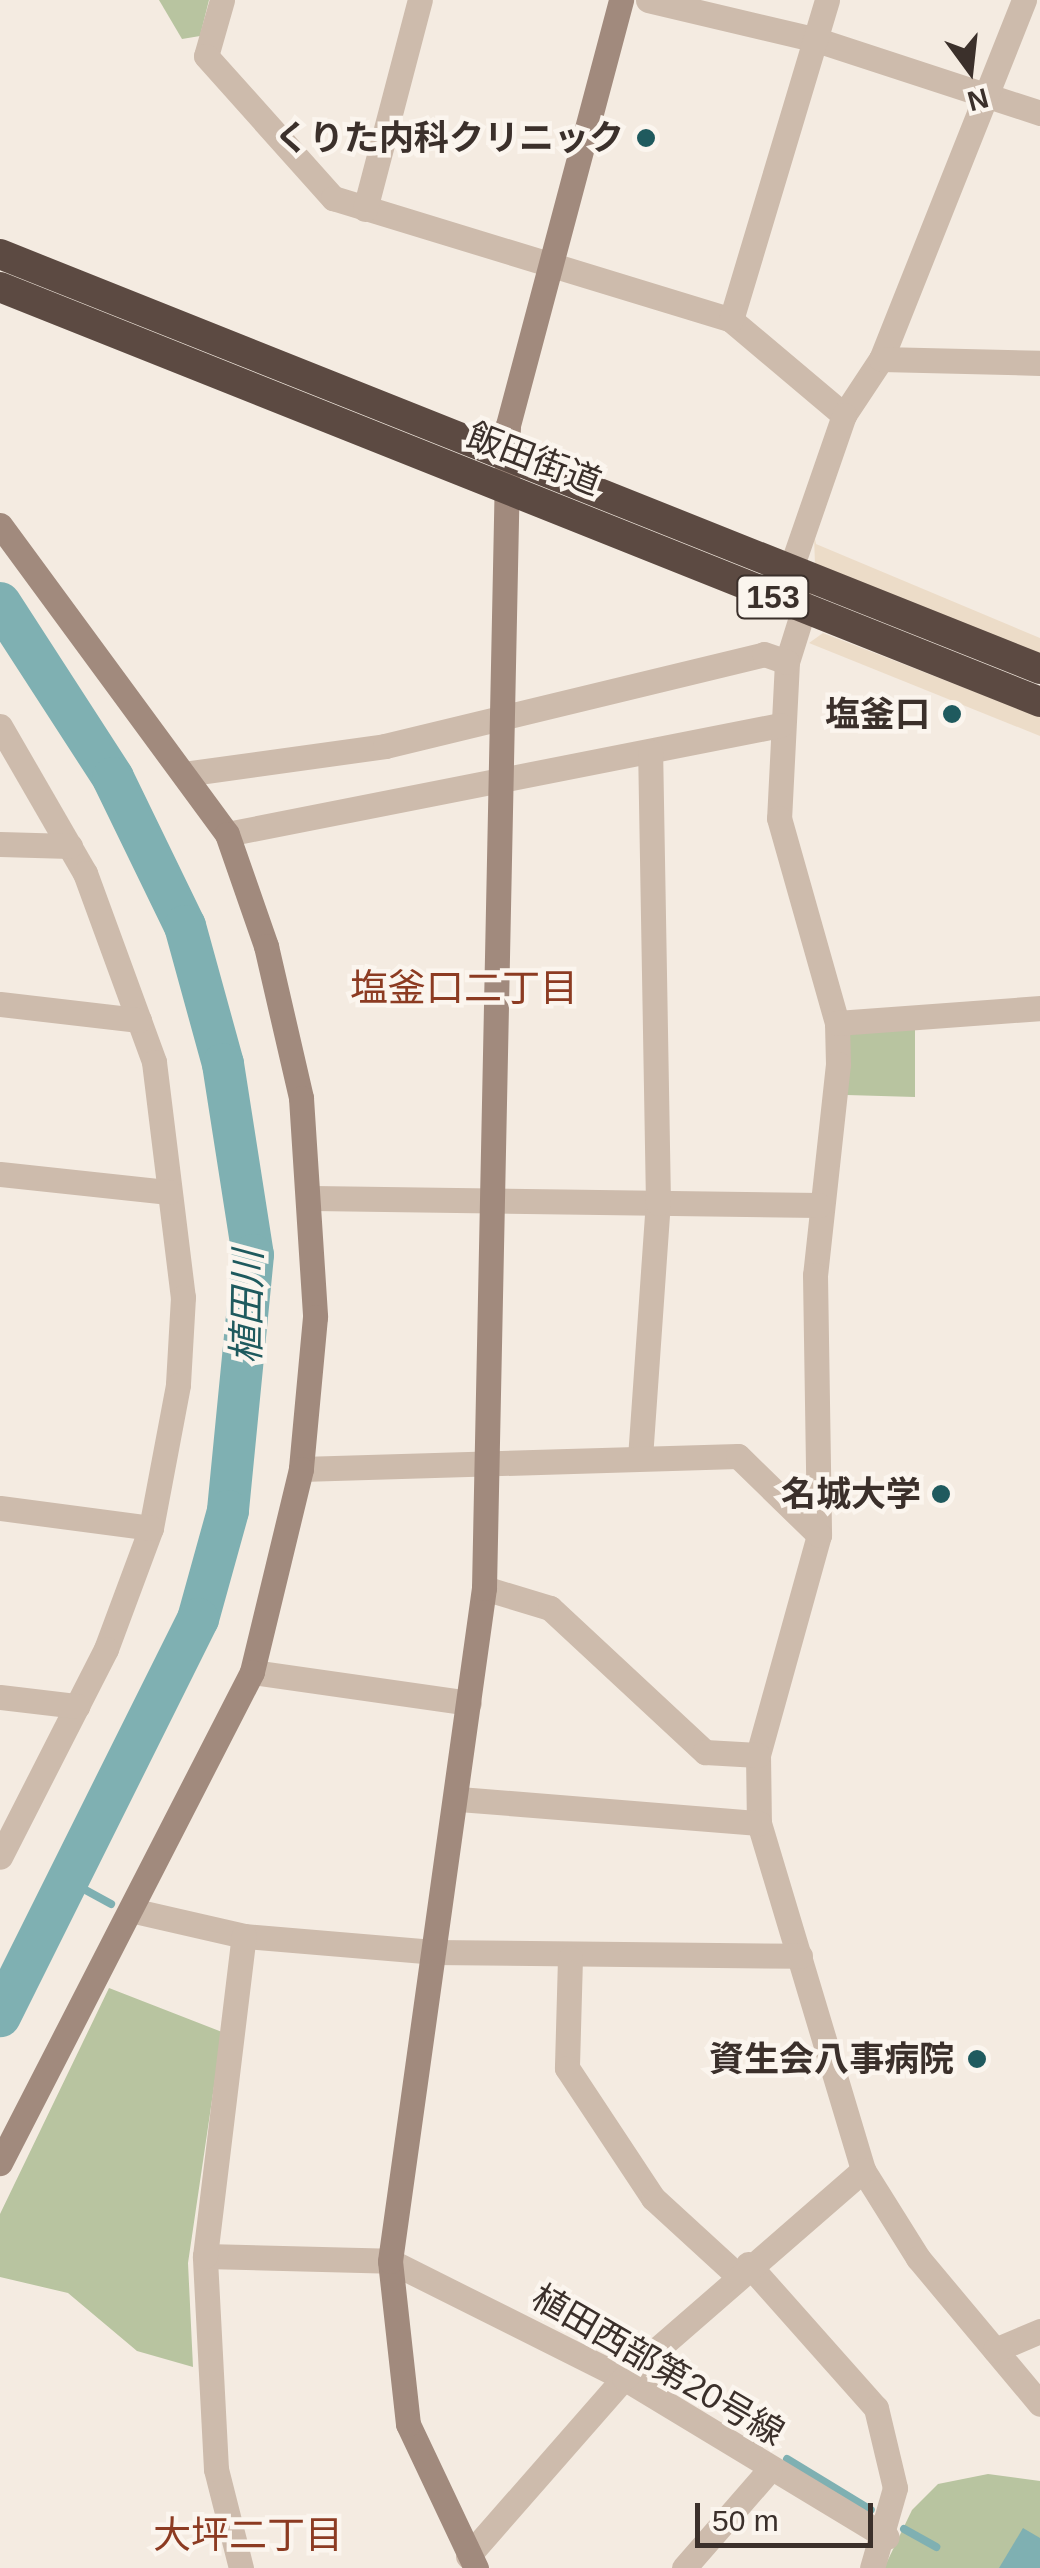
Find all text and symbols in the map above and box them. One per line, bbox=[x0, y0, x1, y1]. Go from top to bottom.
north arrow bbox=[920, 20, 1020, 120]
text: N bbox=[964, 82, 992, 117]
place label: くりた内科クリニック bbox=[274, 117, 624, 159]
marker: くりた内科クリニック bbox=[633, 125, 659, 151]
street label: 飯田街道 bbox=[461, 414, 607, 504]
road number: 153 bbox=[736, 570, 810, 624]
place label: 塩釜口 bbox=[825, 693, 930, 735]
marker: 塩釜口 bbox=[939, 701, 965, 727]
district label: 塩釜口二丁目 bbox=[350, 966, 578, 1012]
water label: 植田川 bbox=[224, 1250, 272, 1364]
place label: 名城大学 bbox=[781, 1473, 921, 1515]
marker: 名城大学 bbox=[930, 1483, 952, 1505]
place label: 資生会八事病院 bbox=[709, 2038, 954, 2080]
marker: 資生会八事病院 bbox=[964, 2046, 990, 2072]
street label: 植田西部第20号線 bbox=[525, 2276, 791, 2454]
scale bar bbox=[700, 2483, 878, 2545]
text: 50 m bbox=[712, 2504, 779, 2537]
district label: 大坪二丁目 bbox=[153, 2513, 343, 2559]

